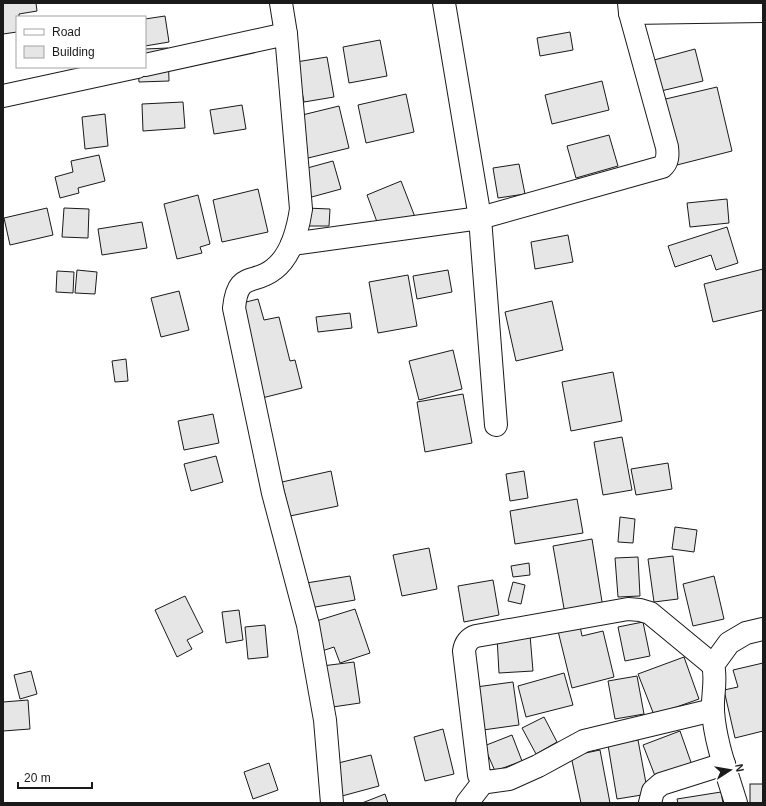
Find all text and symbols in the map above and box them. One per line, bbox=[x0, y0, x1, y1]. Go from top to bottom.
legend bbox=[16, 16, 146, 68]
text: Road bbox=[52, 25, 81, 39]
text: Building bbox=[52, 45, 95, 59]
north arrow bbox=[710, 750, 750, 790]
text: N bbox=[733, 763, 746, 773]
scale bar bbox=[18, 764, 92, 790]
text: 20 m bbox=[24, 771, 51, 785]

